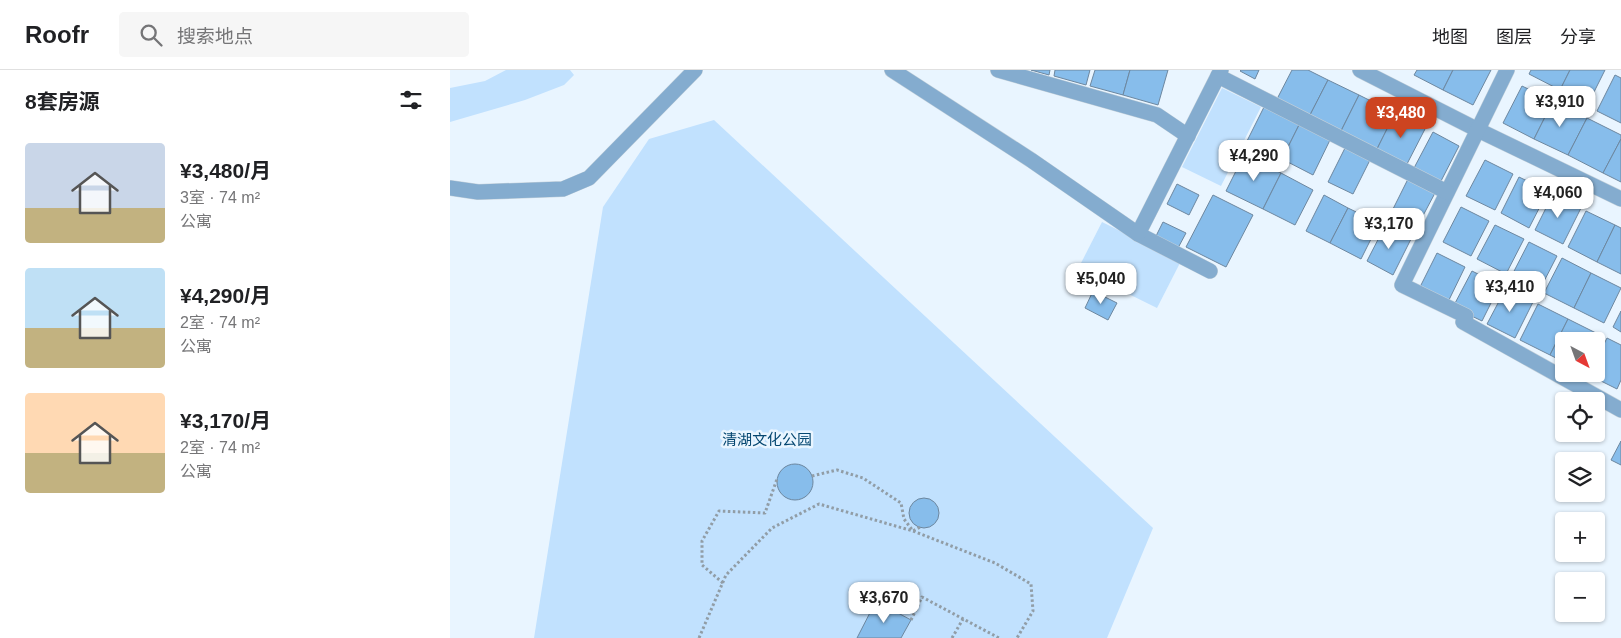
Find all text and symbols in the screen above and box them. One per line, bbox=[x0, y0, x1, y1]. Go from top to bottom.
search box bbox=[119, 12, 469, 57]
text: Roofr bbox=[25, 21, 89, 48]
icon: search bbox=[137, 21, 165, 49]
text: 搜索地点 bbox=[177, 26, 253, 47]
text: 地图 bbox=[1432, 27, 1468, 47]
text: 图层 bbox=[1496, 27, 1532, 47]
text: 分享 bbox=[1560, 27, 1596, 47]
pin: ¥3,910 bbox=[1519, 85, 1601, 128]
icon: filters bbox=[397, 86, 425, 114]
text: 8套房源 bbox=[25, 90, 100, 113]
text: ¥3,910 bbox=[1536, 93, 1584, 110]
pin: ¥3,480 bbox=[1360, 97, 1442, 139]
text: ¥3,480 bbox=[1377, 104, 1425, 121]
pin: ¥4,290 bbox=[1213, 140, 1295, 182]
text: ¥4,290 bbox=[1230, 147, 1278, 164]
text: ¥3,480/月 bbox=[180, 159, 271, 182]
icon: home bbox=[65, 163, 125, 223]
pin: ¥4,060 bbox=[1517, 176, 1599, 219]
text: ¥4,060 bbox=[1534, 184, 1582, 201]
text: 3室 · 74 m² bbox=[180, 189, 260, 206]
pin: ¥3,170 bbox=[1348, 208, 1430, 250]
text: 公寓 bbox=[180, 213, 212, 230]
text: ¥3,170 bbox=[1365, 215, 1413, 232]
pin: ¥5,040 bbox=[1060, 262, 1142, 305]
text: ¥5,040 bbox=[1077, 270, 1125, 287]
pin: ¥3,410 bbox=[1469, 270, 1551, 313]
text: ¥3,410 bbox=[1486, 278, 1534, 295]
text: ¥4,290/月 bbox=[180, 284, 271, 307]
icon: home bbox=[65, 288, 125, 348]
text: 2室 · 74 m² bbox=[180, 314, 260, 331]
north arrow bbox=[1555, 332, 1605, 382]
map controls bbox=[1555, 332, 1605, 622]
text: 公寓 bbox=[180, 338, 212, 355]
button: locate bbox=[1555, 392, 1605, 442]
text: ¥3,170/月 bbox=[180, 409, 271, 432]
icon: home bbox=[65, 413, 125, 473]
park label: 清湖文化公园 bbox=[722, 431, 812, 448]
text: 2室 · 74 m² bbox=[180, 439, 260, 456]
button: layers bbox=[1555, 452, 1605, 502]
text: 公寓 bbox=[180, 463, 212, 480]
button: + bbox=[1555, 512, 1605, 562]
button: − bbox=[1555, 572, 1605, 622]
pin: ¥3,670 bbox=[843, 582, 925, 624]
text: ¥3,670 bbox=[860, 589, 908, 606]

